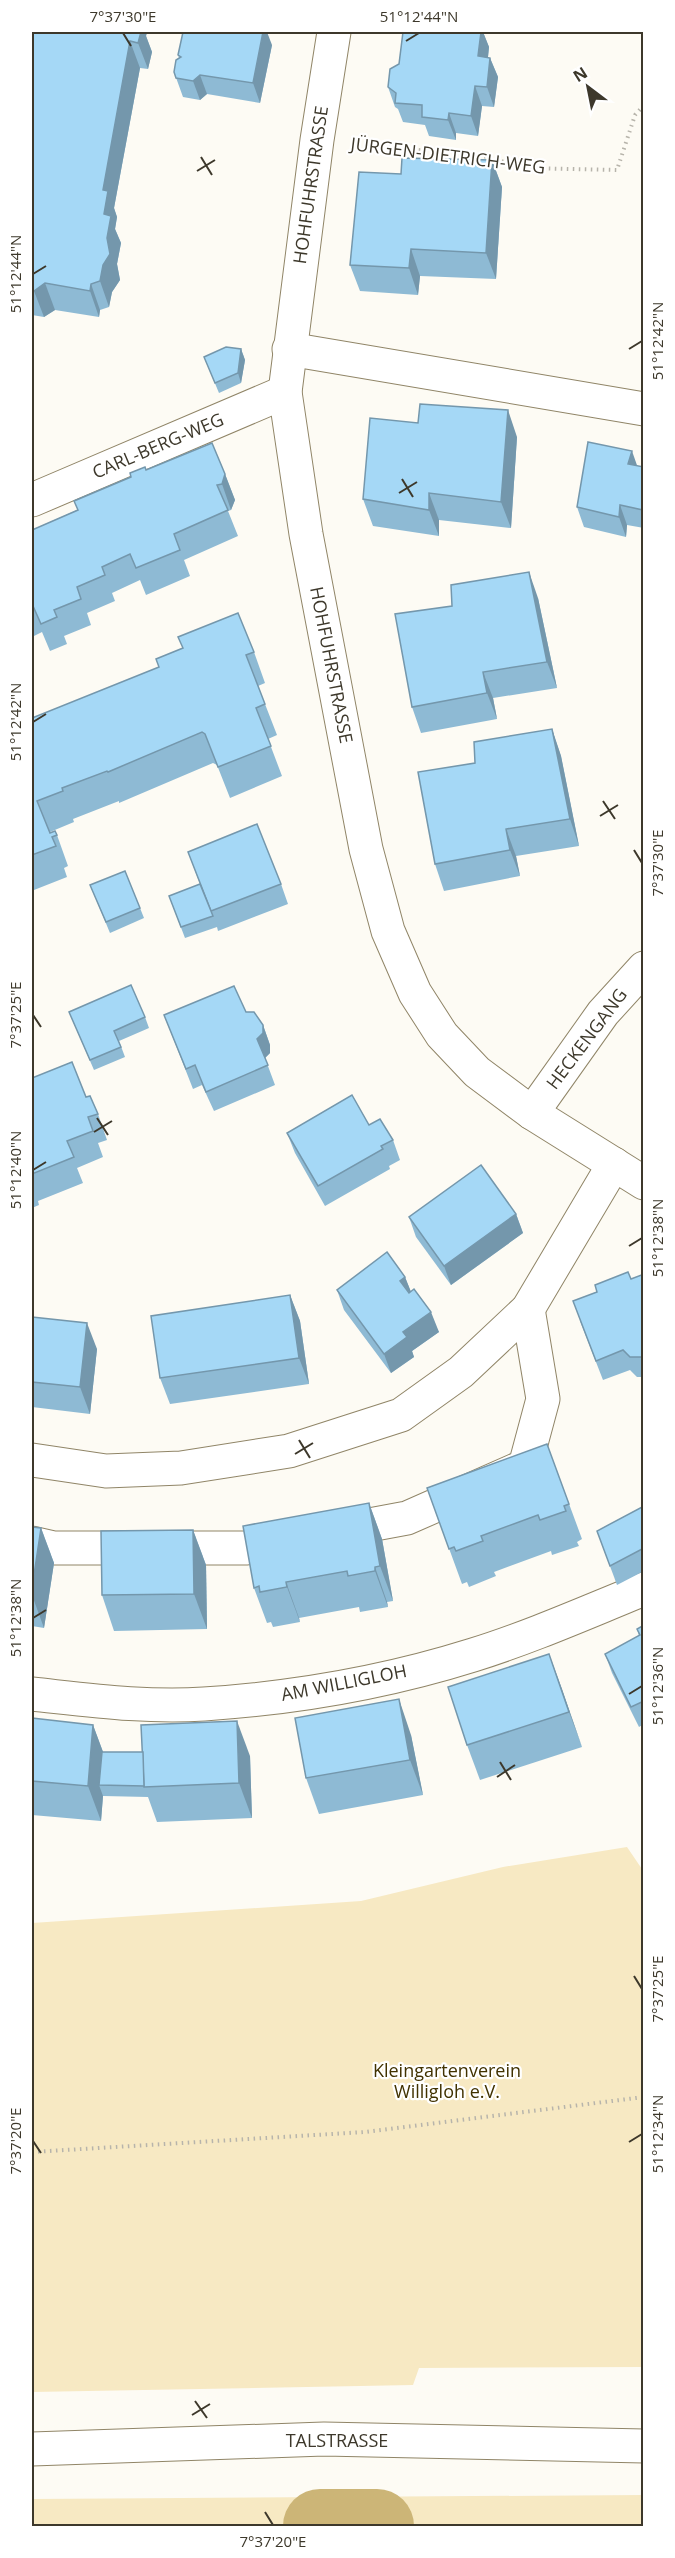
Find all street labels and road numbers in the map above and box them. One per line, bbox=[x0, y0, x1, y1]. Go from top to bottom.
street label: HOHFUHRSTRASSE bbox=[287, 104, 333, 265]
street label: JÜRGEN-DIETRICH-WEG bbox=[348, 131, 547, 179]
street label: CARL-BERG-WEG bbox=[88, 407, 227, 484]
street label: HOHFUHRSTRASSE bbox=[305, 584, 359, 745]
street label: HECKENGANG bbox=[540, 983, 632, 1094]
street label: AM WILLIGLOH bbox=[279, 1658, 409, 1706]
street label: TALSTRASSE bbox=[286, 2428, 388, 2452]

